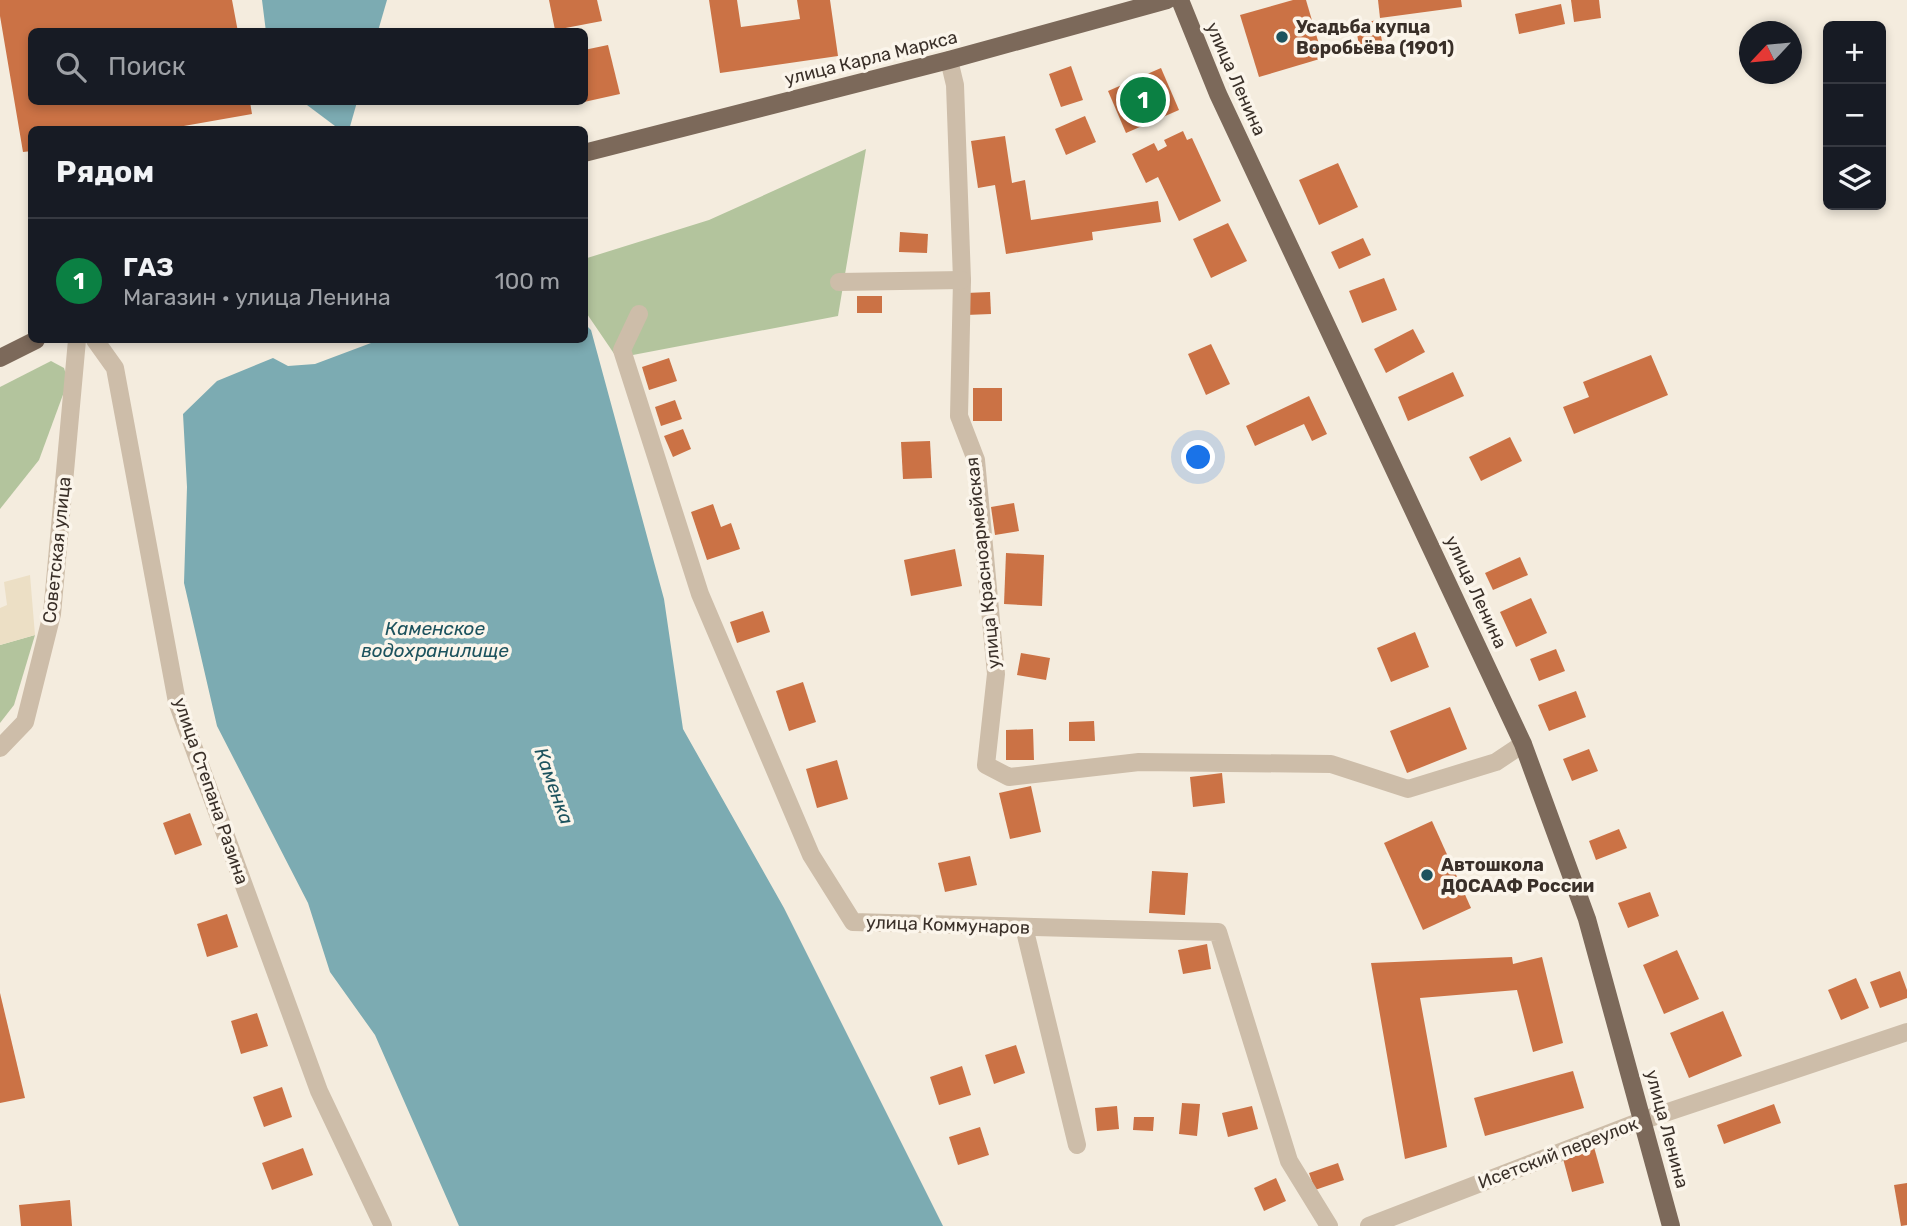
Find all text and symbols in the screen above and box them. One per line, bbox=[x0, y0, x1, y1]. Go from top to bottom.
place label: Усадьба купца Воробьёва (1901) bbox=[1296, 16, 1454, 59]
street label: улица Ленина bbox=[1201, 19, 1271, 139]
north arrow bbox=[1739, 21, 1802, 84]
map controls bbox=[1823, 21, 1886, 210]
button: + bbox=[1823, 21, 1886, 84]
street label: улица Карла Маркса bbox=[782, 26, 960, 90]
search box bbox=[28, 28, 588, 105]
marker: Усадьба купца Воробьёва (1901) bbox=[1274, 29, 1290, 45]
icon: search bbox=[52, 48, 90, 86]
text: Поиск bbox=[108, 51, 186, 82]
pin: 1 bbox=[1120, 74, 1166, 126]
button: − bbox=[1823, 84, 1886, 147]
button: layers bbox=[1823, 147, 1886, 210]
text: Рядом bbox=[56, 154, 154, 190]
text: ГАЗ bbox=[123, 252, 174, 283]
text: 1 bbox=[73, 267, 85, 295]
text: 100 m bbox=[495, 267, 560, 295]
text: Магазин · улица Ленина bbox=[123, 283, 391, 311]
your location bbox=[1181, 440, 1215, 474]
street label: улица Красноармейская bbox=[961, 456, 1005, 670]
street label: Советская улица bbox=[38, 476, 76, 624]
street label: улица Ленина bbox=[1440, 532, 1512, 652]
water label: Каменское водохранилище bbox=[361, 617, 509, 662]
street label: улица Степана Разина bbox=[169, 695, 253, 887]
water label: Каменка bbox=[530, 745, 578, 827]
place label: Автошкола ДОСААФ России bbox=[1441, 854, 1594, 897]
marker: Автошкола ДОСААФ России bbox=[1419, 867, 1435, 883]
street label: улица Коммунаров bbox=[866, 911, 1030, 939]
street label: улица Ленина bbox=[1641, 1067, 1693, 1191]
street label: Исетский переулок bbox=[1475, 1112, 1641, 1194]

